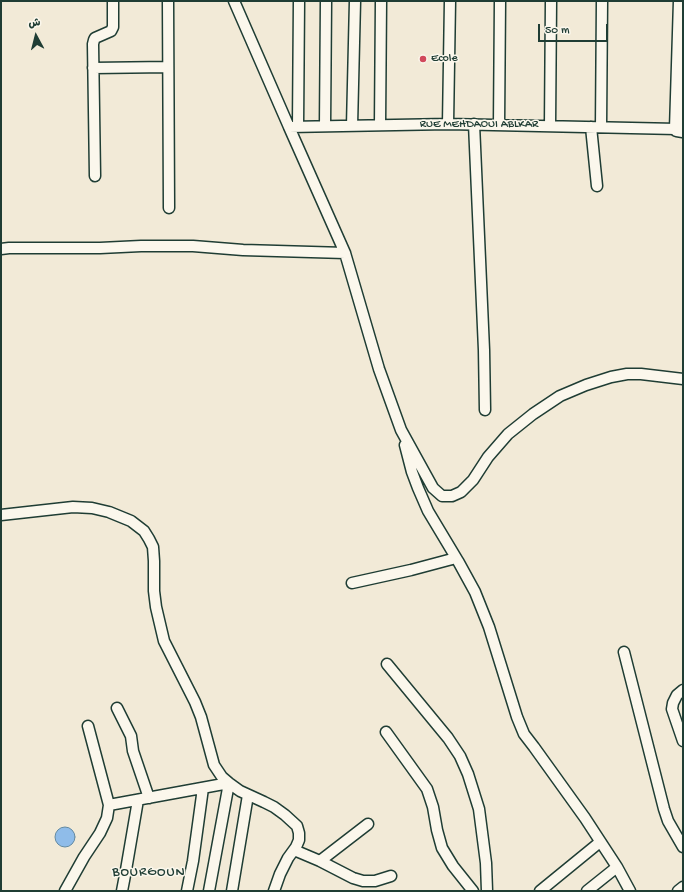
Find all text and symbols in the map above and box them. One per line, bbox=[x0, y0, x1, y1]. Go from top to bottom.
north arrow bbox=[16, 16, 56, 56]
scale bar bbox=[540, 16, 610, 42]
text: ش bbox=[28, 17, 41, 31]
text: 50 m bbox=[545, 24, 570, 38]
place label: Ecole bbox=[431, 52, 458, 66]
marker: Ecole bbox=[418, 54, 428, 64]
street label: RUE MEHDAOUI ABLKAR bbox=[420, 118, 538, 132]
district label: BOURGOUN bbox=[112, 865, 186, 881]

